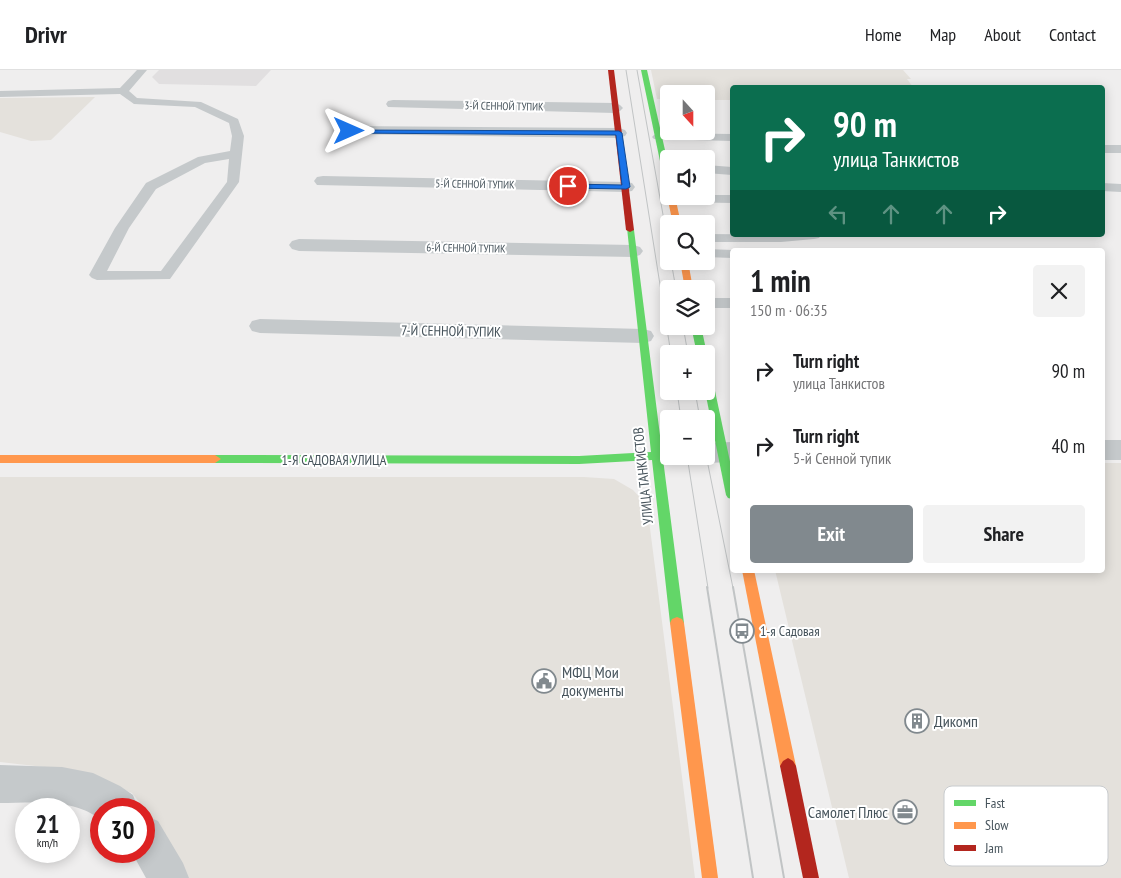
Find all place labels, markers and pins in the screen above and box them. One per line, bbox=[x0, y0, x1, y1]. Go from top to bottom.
pin bbox=[547, 165, 589, 207]
bus stop icon: 1-я Садовая bbox=[729, 618, 755, 644]
place label: 1-я Садовая bbox=[760, 622, 820, 640]
place label: МФЦ Мои документы bbox=[562, 662, 624, 700]
public building icon: МФЦ Мои документы bbox=[531, 668, 557, 694]
building icon: Дикомп bbox=[904, 708, 930, 734]
place label: Дикомп bbox=[934, 711, 978, 731]
office icon: Самолет Плюс bbox=[892, 799, 918, 825]
place label: Самолет Плюс bbox=[808, 802, 888, 822]

